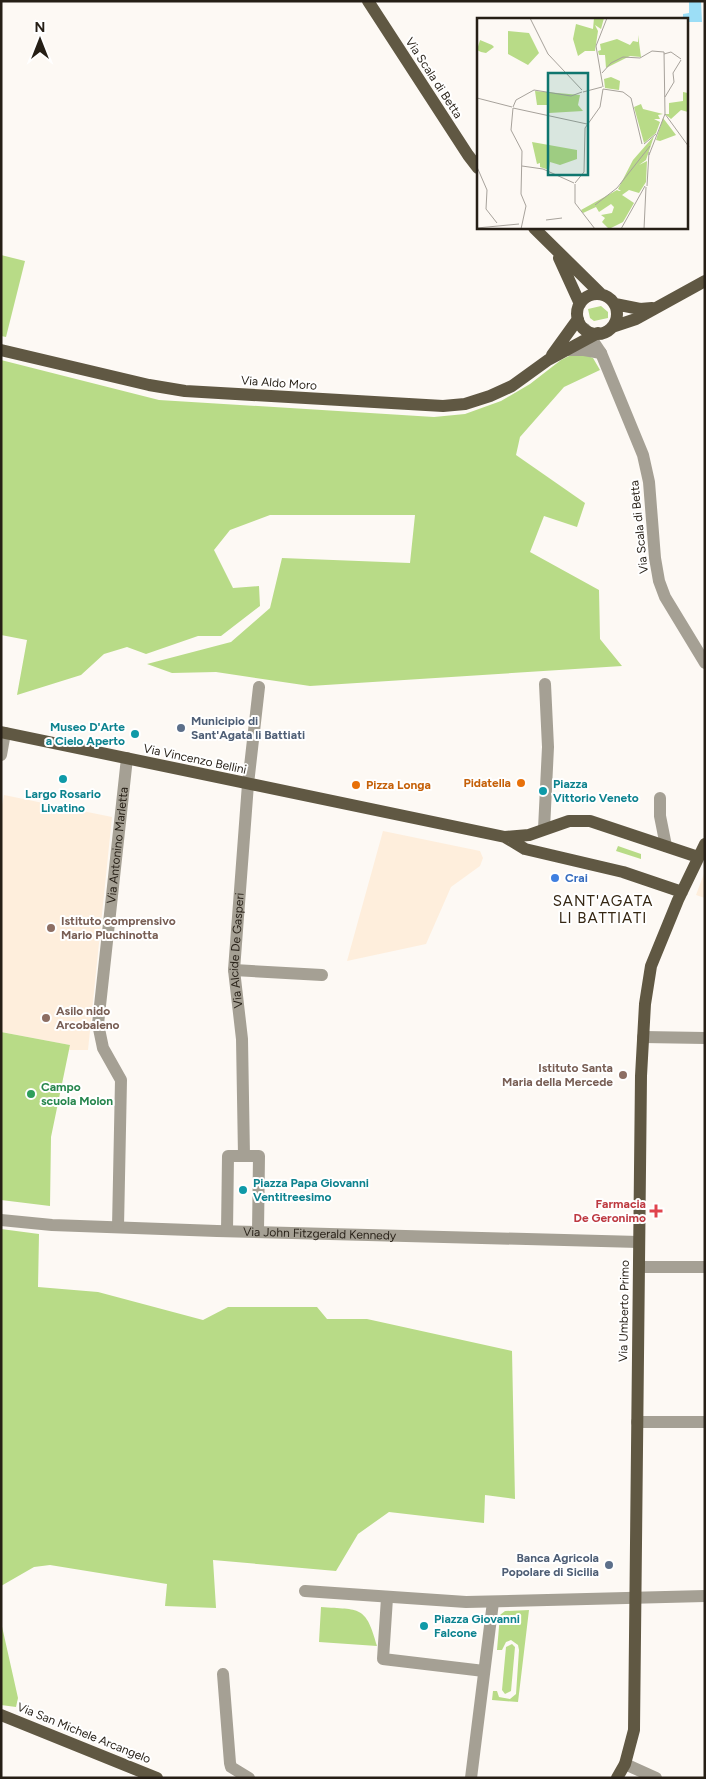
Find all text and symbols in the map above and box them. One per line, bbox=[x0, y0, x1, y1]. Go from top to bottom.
north arrow bbox=[15, 15, 65, 65]
inset map bbox=[477, 18, 688, 229]
text: N bbox=[35, 19, 45, 36]
street label: Via Scala di Betta bbox=[403, 35, 465, 121]
street label: Via Aldo Moro bbox=[241, 373, 317, 393]
street label: Via Scala di Betta bbox=[627, 480, 651, 574]
place label: Municipio di Sant'Agata li Battiati bbox=[191, 714, 305, 742]
place label: Museo D'Arte a Cielo Aperto bbox=[46, 720, 125, 748]
marker: Municipio di Sant'Agata li Battiati bbox=[175, 722, 187, 734]
marker: Museo D'Arte a Cielo Aperto bbox=[129, 728, 141, 740]
street label: Via Vincenzo Bellini bbox=[142, 741, 248, 777]
marker: Largo Rosario Livatino bbox=[57, 773, 69, 785]
place label: Pidatella bbox=[463, 776, 511, 790]
marker: Pidatella bbox=[515, 777, 527, 789]
place label: Piazza Vittorio Veneto bbox=[553, 777, 639, 805]
place label: Pizza Longa bbox=[366, 778, 431, 792]
marker: Pizza Longa bbox=[350, 779, 362, 791]
marker: Piazza Vittorio Veneto bbox=[537, 785, 549, 797]
street label: Via Antonino Marletta bbox=[104, 786, 131, 904]
place label: Largo Rosario Livatino bbox=[25, 787, 101, 815]
place label: Crai bbox=[565, 871, 588, 885]
marker: Crai bbox=[549, 872, 561, 884]
street label: Via Alcide De Gasperi bbox=[227, 892, 247, 1009]
district label: SANT'AGATA LI BATTIATI bbox=[553, 892, 653, 927]
place label: Istituto comprensivo Mario Pluchinotta bbox=[61, 914, 176, 942]
marker: Istituto comprensivo Mario Pluchinotta bbox=[45, 922, 57, 934]
place label: Asilo nido Arcobaleno bbox=[56, 1004, 120, 1032]
marker: Asilo nido Arcobaleno bbox=[40, 1012, 52, 1024]
place label: Istituto Santa Maria della Mercede bbox=[502, 1061, 613, 1089]
marker: Istituto Santa Maria della Mercede bbox=[617, 1069, 629, 1081]
place label: Campo scuola Molon bbox=[41, 1080, 113, 1108]
marker: Campo scuola Molon bbox=[25, 1088, 37, 1100]
place label: Piazza Papa Giovanni Ventitreesimo bbox=[253, 1176, 369, 1204]
marker: Piazza Papa Giovanni Ventitreesimo bbox=[237, 1184, 249, 1196]
place label: Farmacia De Geronimo bbox=[574, 1197, 646, 1225]
marker: Farmacia De Geronimo bbox=[650, 1205, 662, 1217]
street label: Via John Fitzgerald Kennedy bbox=[243, 1225, 397, 1243]
street label: Via Umberto Primo bbox=[616, 1260, 632, 1362]
place label: Banca Agricola Popolare di Sicilia bbox=[502, 1551, 599, 1579]
marker: Banca Agricola Popolare di Sicilia bbox=[603, 1559, 615, 1571]
place label: Piazza Giovanni Falcone bbox=[434, 1612, 520, 1640]
marker: Piazza Giovanni Falcone bbox=[418, 1620, 430, 1632]
street label: Via San Michele Arcangelo bbox=[15, 1700, 153, 1766]

